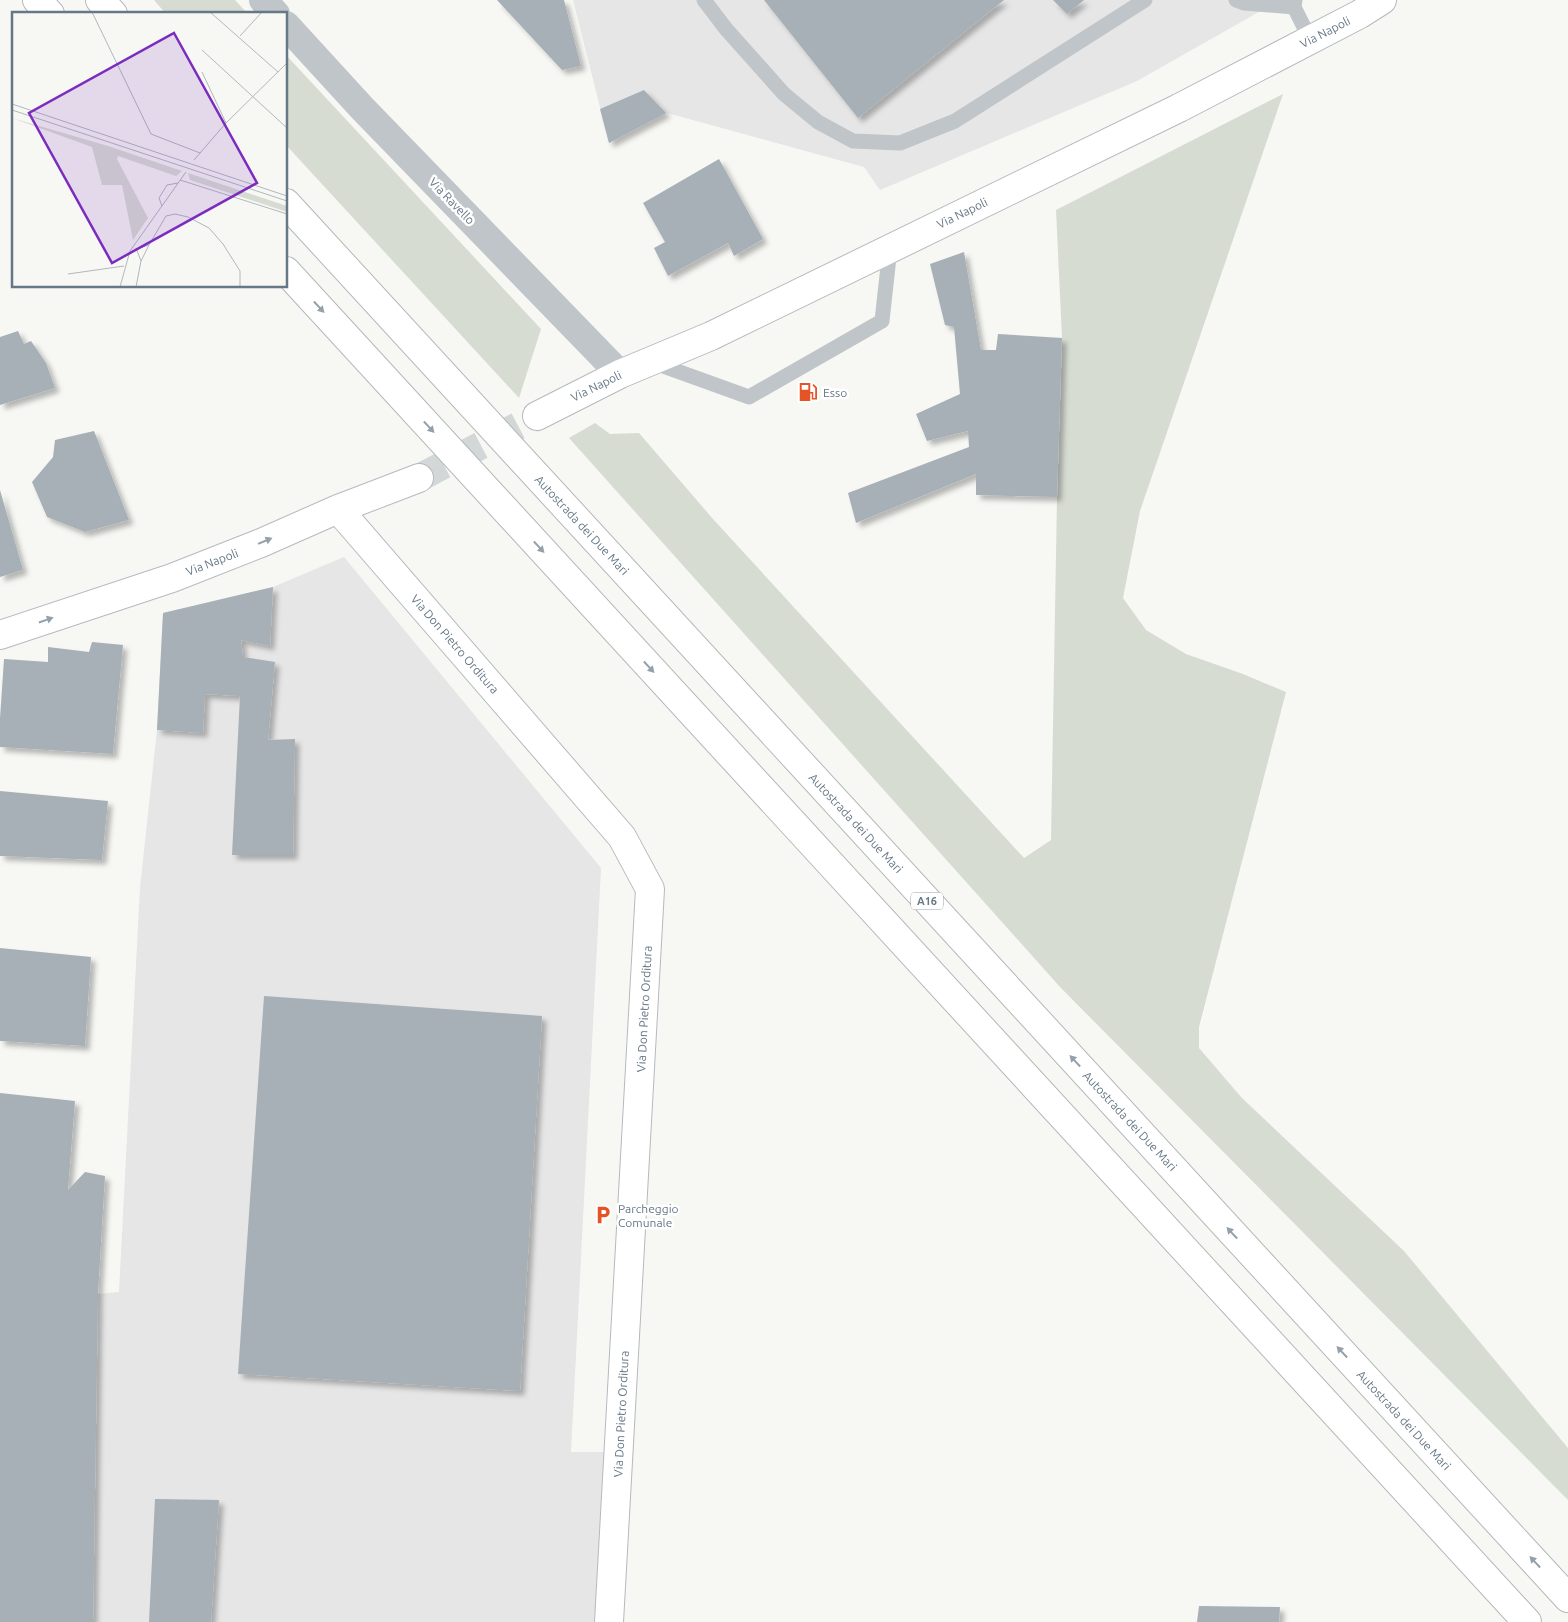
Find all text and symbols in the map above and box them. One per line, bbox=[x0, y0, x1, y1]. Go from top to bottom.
inset map bbox=[12, 12, 288, 288]
street label: Via Napoli bbox=[1298, 14, 1352, 50]
street label: Via Ravello bbox=[427, 175, 477, 227]
street label: Via Napoli bbox=[935, 195, 989, 231]
one-way arrow bbox=[313, 301, 325, 313]
street label: Via Napoli bbox=[569, 368, 623, 404]
fuel station icon: Esso bbox=[797, 381, 819, 403]
place label: Esso bbox=[823, 386, 847, 399]
one-way arrow bbox=[423, 421, 435, 433]
street label: Autostrada dei Due Mari bbox=[533, 473, 631, 577]
one-way arrow bbox=[258, 537, 273, 545]
one-way arrow bbox=[533, 540, 545, 552]
street label: Via Napoli bbox=[184, 546, 240, 578]
street label: Via Don Pietro Orditura bbox=[409, 592, 501, 696]
one-way arrow bbox=[39, 616, 54, 623]
one-way arrow bbox=[643, 660, 655, 672]
street label: Autostrada dei Due Mari bbox=[807, 771, 905, 875]
road number: A16 bbox=[911, 892, 943, 909]
street label: Via Don Pietro Orditura bbox=[634, 945, 654, 1073]
one-way arrow bbox=[1069, 1056, 1081, 1068]
street label: Autostrada dei Due Mari bbox=[1081, 1069, 1179, 1173]
place label: Parcheggio Comunale bbox=[618, 1202, 679, 1229]
parking icon: Parcheggio Comunale bbox=[592, 1204, 614, 1226]
one-way arrow bbox=[1226, 1227, 1238, 1239]
one-way arrow bbox=[1336, 1347, 1348, 1359]
street label: Via Don Pietro Orditura bbox=[611, 1350, 631, 1478]
street label: Autostrada dei Due Mari bbox=[1355, 1368, 1453, 1472]
one-way arrow bbox=[1529, 1556, 1541, 1568]

